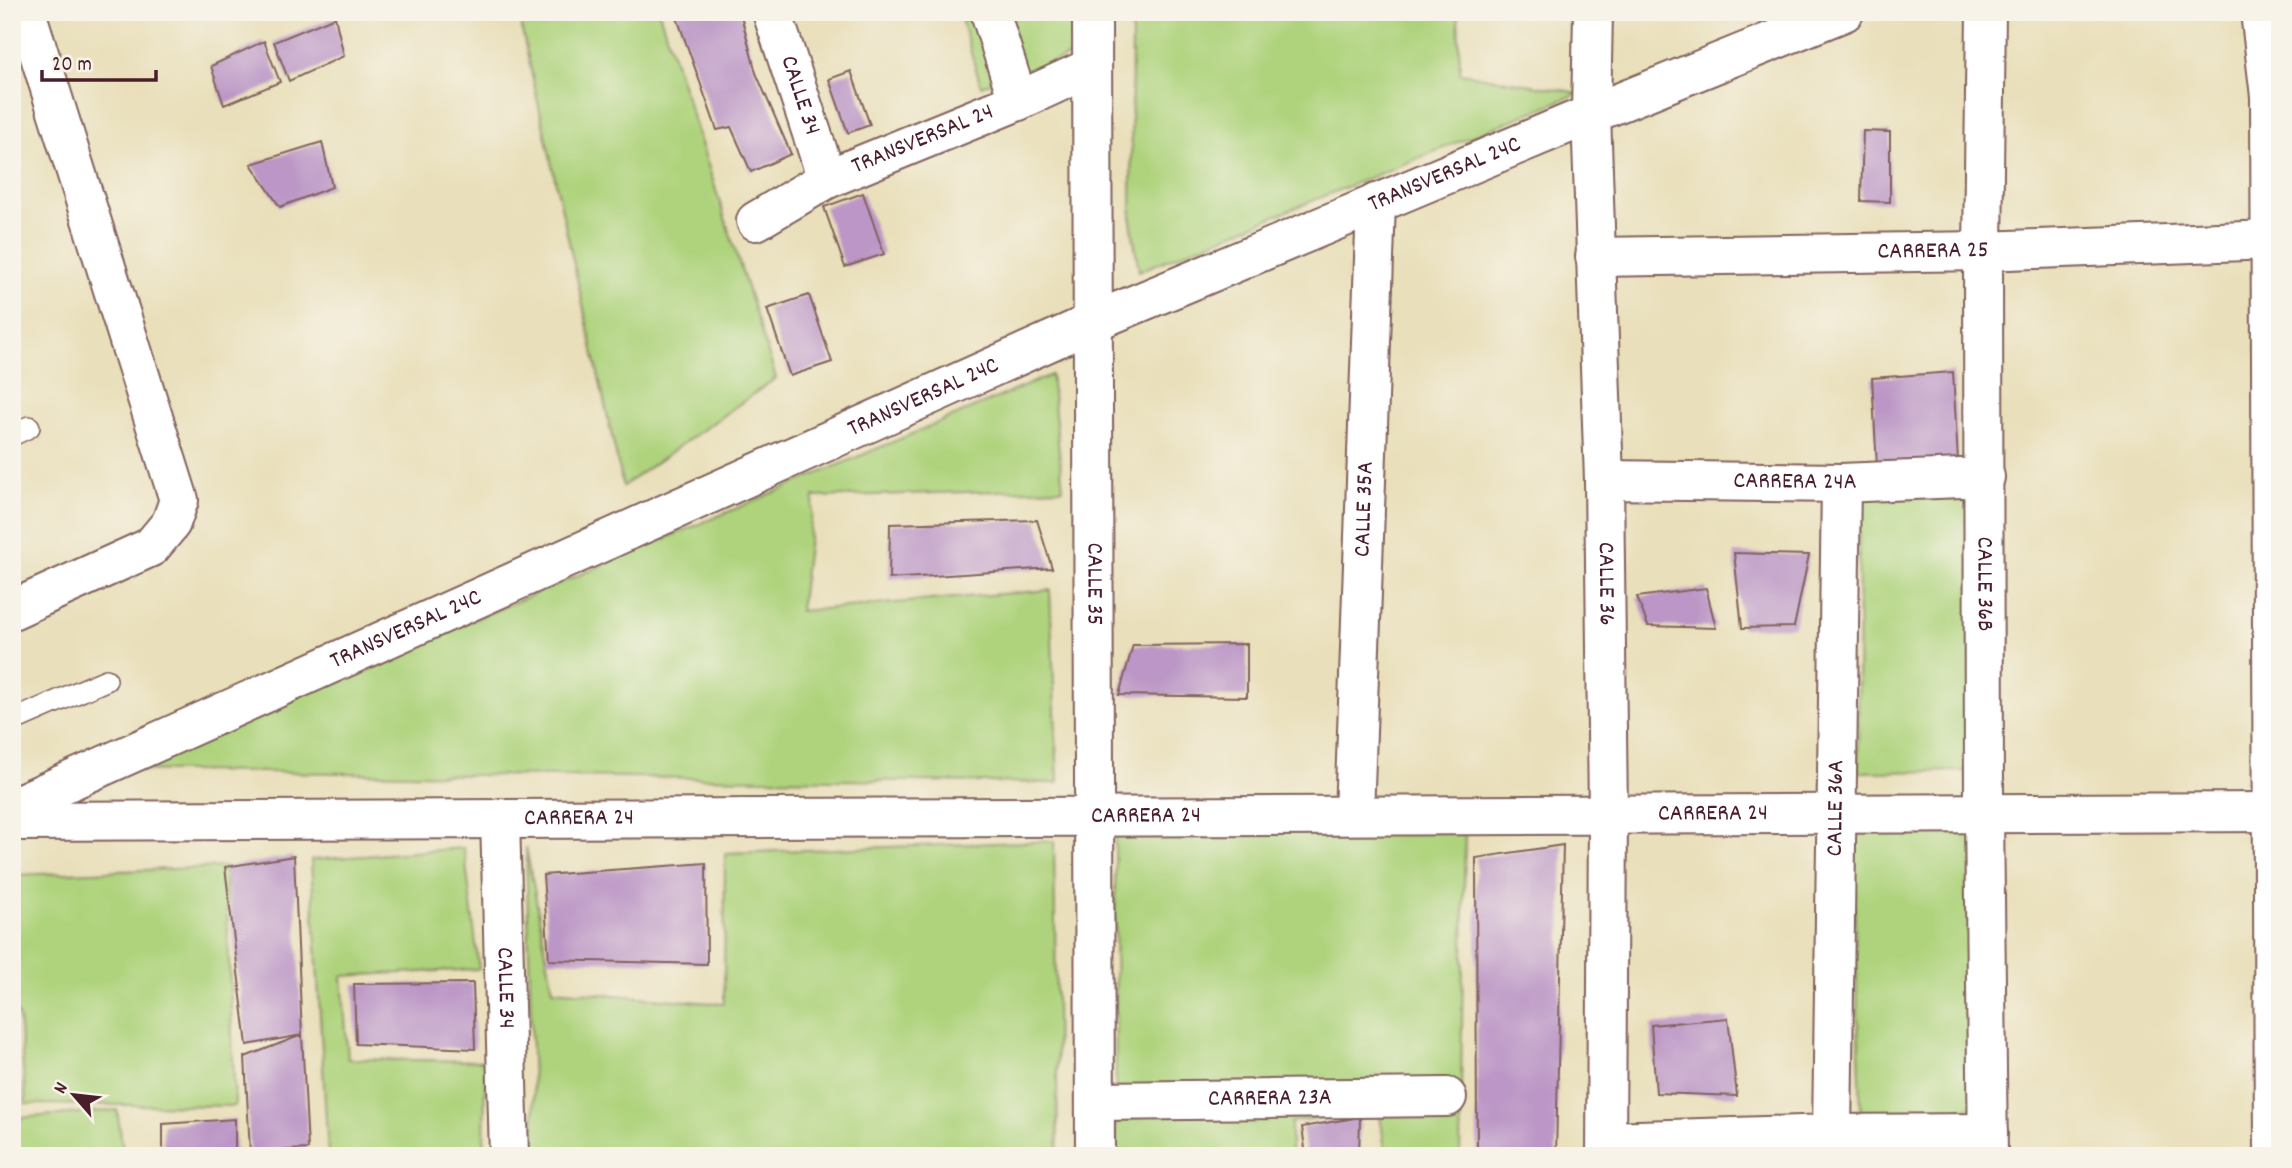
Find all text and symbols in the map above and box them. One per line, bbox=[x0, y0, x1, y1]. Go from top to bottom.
scale bar bbox=[42, 38, 156, 82]
text: 20 m bbox=[52, 51, 92, 81]
street label: CALLE 34 bbox=[771, 51, 828, 140]
street label: TRANSVERSAL 24 bbox=[847, 96, 999, 184]
street label: TRANSVERSAL 24C bbox=[1363, 128, 1526, 222]
street label: CARRERA 25 bbox=[1877, 234, 1989, 270]
street label: TRANSVERSAL 24C bbox=[842, 349, 1005, 447]
street label: CALLE 35A bbox=[1346, 461, 1384, 558]
street label: CARRERA 24A bbox=[1733, 465, 1857, 500]
street label: CALLE 36B bbox=[1967, 537, 2001, 631]
street label: CALLE 36 bbox=[1588, 542, 1623, 626]
street label: CALLE 35 bbox=[1076, 543, 1111, 625]
street label: TRANSVERSAL 24C bbox=[325, 581, 487, 679]
street label: CALLE 36A bbox=[1819, 760, 1854, 857]
street label: CARRERA 24 bbox=[1658, 797, 1768, 831]
street label: CARRERA 24 bbox=[1091, 799, 1201, 834]
street label: CARRERA 24 bbox=[524, 802, 634, 836]
street label: CALLE 34 bbox=[486, 947, 523, 1029]
north arrow bbox=[38, 1060, 108, 1130]
text: N bbox=[48, 1078, 76, 1099]
street label: CARRERA 23A bbox=[1208, 1081, 1332, 1117]

